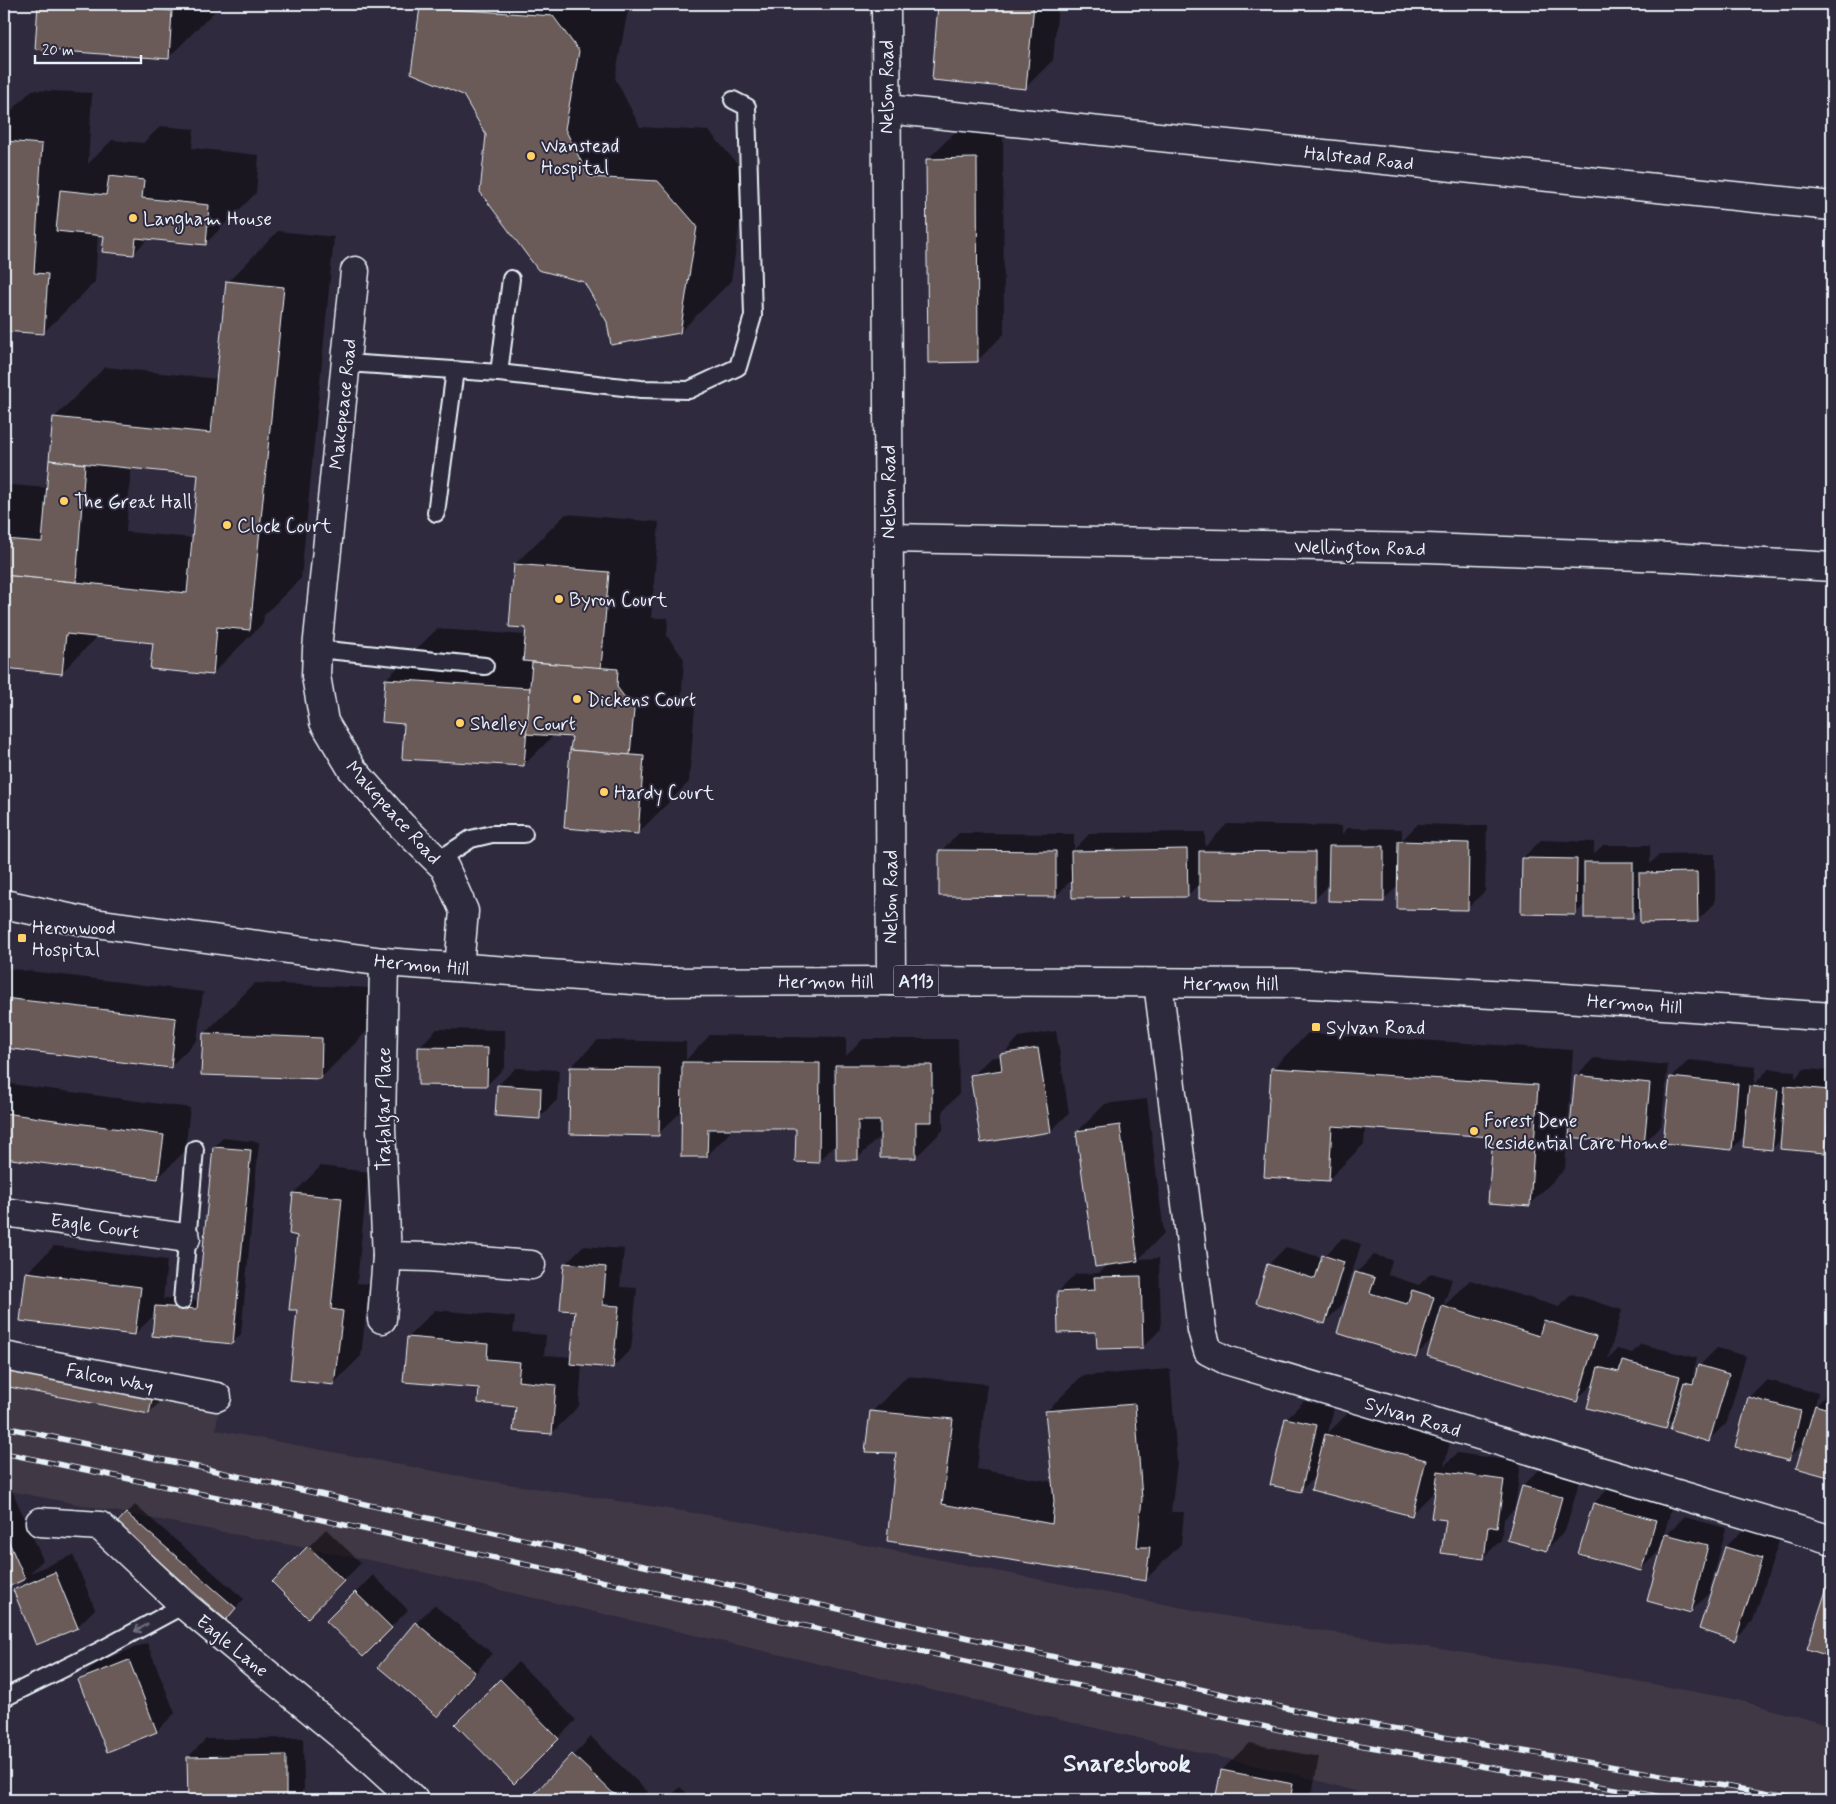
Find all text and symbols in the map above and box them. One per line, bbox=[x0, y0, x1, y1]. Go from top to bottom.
scale bar bbox=[35, 32, 141, 64]
street label: Nelson Road bbox=[875, 40, 900, 134]
text: 20 m bbox=[42, 41, 74, 61]
place label: Wanstead Hospital bbox=[541, 134, 619, 181]
street label: Halstead Road bbox=[1303, 140, 1415, 177]
marker: Wanstead Hospital bbox=[525, 150, 537, 162]
place label: Langham House bbox=[143, 207, 272, 234]
marker: Langham House bbox=[127, 212, 139, 224]
street label: Makepeace Road bbox=[324, 337, 363, 471]
street label: Nelson Road bbox=[877, 445, 902, 539]
place label: The Great Hall bbox=[74, 490, 192, 515]
marker: The Great Hall bbox=[58, 495, 70, 507]
place label: Clock Court bbox=[237, 514, 332, 539]
marker: Clock Court bbox=[221, 519, 233, 531]
street label: Wellington Road bbox=[1294, 535, 1426, 565]
place label: Byron Court bbox=[569, 588, 667, 613]
marker: Byron Court bbox=[553, 593, 565, 605]
place label: Dickens Court bbox=[587, 688, 696, 713]
marker: Dickens Court bbox=[571, 693, 583, 705]
place label: Shelley Court bbox=[470, 712, 576, 737]
marker: Shelley Court bbox=[454, 717, 466, 729]
street label: Makepeace Road bbox=[340, 756, 446, 870]
place label: Hardy Court bbox=[614, 781, 714, 807]
marker: Hardy Court bbox=[598, 786, 610, 798]
street label: Nelson Road bbox=[879, 850, 904, 944]
place label: Heronwood Hospital bbox=[32, 916, 116, 963]
marker: Heronwood Hospital bbox=[16, 932, 28, 944]
street label: Hermon Hill bbox=[373, 949, 471, 982]
road number: A113 bbox=[894, 966, 938, 996]
street label: Hermon Hill bbox=[778, 970, 874, 995]
street label: Hermon Hill bbox=[1183, 972, 1279, 997]
street label: Hermon Hill bbox=[1586, 989, 1684, 1020]
place label: Sylvan Road bbox=[1326, 1016, 1425, 1041]
marker: Sylvan Road bbox=[1310, 1021, 1322, 1033]
street label: Trafalgar Place bbox=[372, 1047, 400, 1171]
place label: Forest Dene Residential Care Home bbox=[1484, 1109, 1668, 1156]
marker: Forest Dene Residential Care Home bbox=[1468, 1125, 1480, 1137]
street label: Eagle Court bbox=[49, 1208, 141, 1246]
street label: Falcon Way bbox=[64, 1358, 156, 1399]
street label: Sylvan Road bbox=[1361, 1391, 1464, 1444]
street label: Eagle Lane bbox=[190, 1609, 274, 1684]
one-way arrow bbox=[134, 1624, 149, 1633]
district label: Snaresbrook bbox=[1063, 1749, 1191, 1780]

